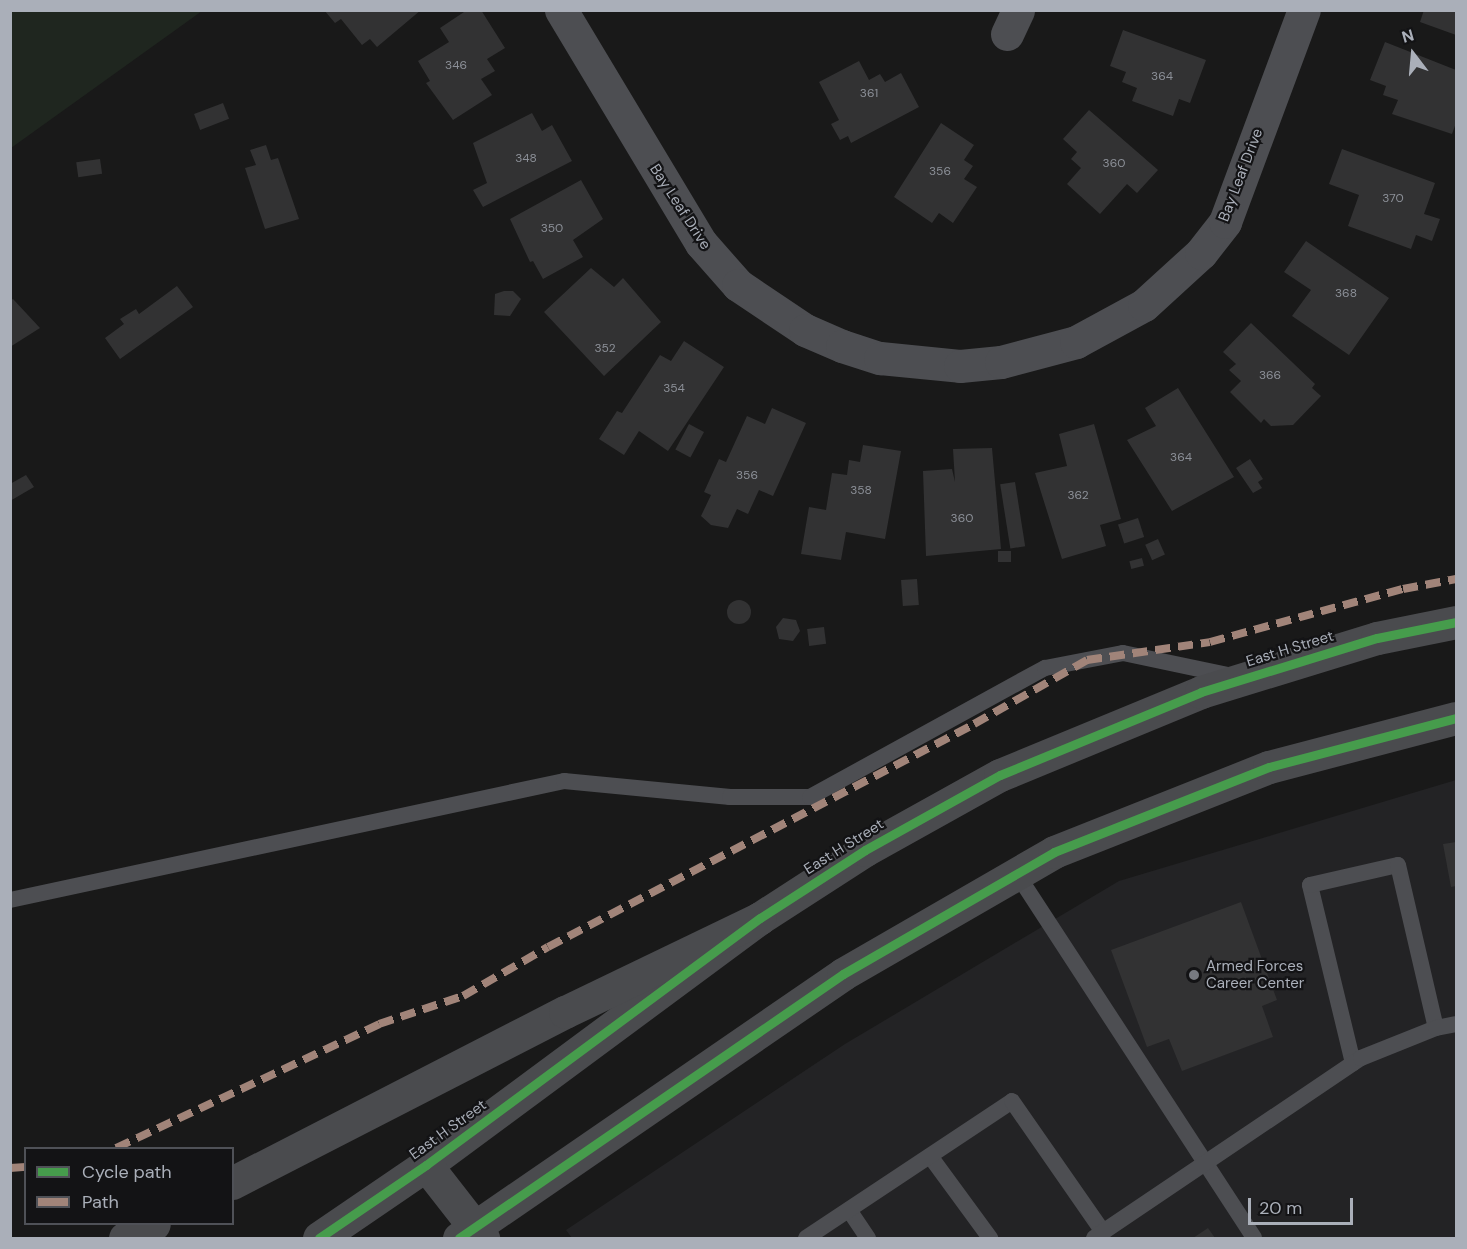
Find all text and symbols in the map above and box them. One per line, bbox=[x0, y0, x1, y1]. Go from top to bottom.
north arrow bbox=[1383, 24, 1443, 84]
text: N bbox=[1399, 25, 1416, 48]
house number: 346 bbox=[445, 59, 467, 73]
house number: 364 bbox=[1151, 70, 1173, 84]
house number: 361 bbox=[860, 87, 878, 101]
street label: Bay Leaf Drive bbox=[1215, 126, 1267, 224]
house number: 348 bbox=[515, 152, 537, 166]
house number: 360 bbox=[1103, 157, 1125, 171]
street label: Bay Leaf Drive bbox=[646, 161, 714, 253]
house number: 356 bbox=[929, 165, 951, 179]
house number: 370 bbox=[1382, 192, 1404, 206]
house number: 350 bbox=[541, 222, 563, 236]
house number: 368 bbox=[1335, 287, 1357, 301]
house number: 352 bbox=[594, 342, 616, 356]
house number: 366 bbox=[1259, 369, 1281, 383]
house number: 354 bbox=[663, 382, 685, 396]
house number: 364 bbox=[1170, 451, 1192, 465]
house number: 356 bbox=[736, 469, 758, 483]
house number: 358 bbox=[850, 484, 872, 498]
house number: 362 bbox=[1067, 489, 1089, 503]
house number: 360 bbox=[951, 512, 973, 526]
street label: East H Street bbox=[1244, 627, 1336, 671]
street label: East H Street bbox=[801, 815, 887, 879]
place label: Armed Forces Career Center bbox=[1206, 957, 1304, 992]
marker: Armed Forces Career Center bbox=[1187, 968, 1201, 982]
street label: East H Street bbox=[406, 1096, 490, 1164]
legend bbox=[24, 1147, 234, 1225]
text: Cycle path bbox=[82, 1160, 172, 1184]
scale bar bbox=[1251, 1186, 1356, 1224]
text: Path bbox=[82, 1190, 119, 1214]
text: 20 m bbox=[1259, 1196, 1302, 1220]

